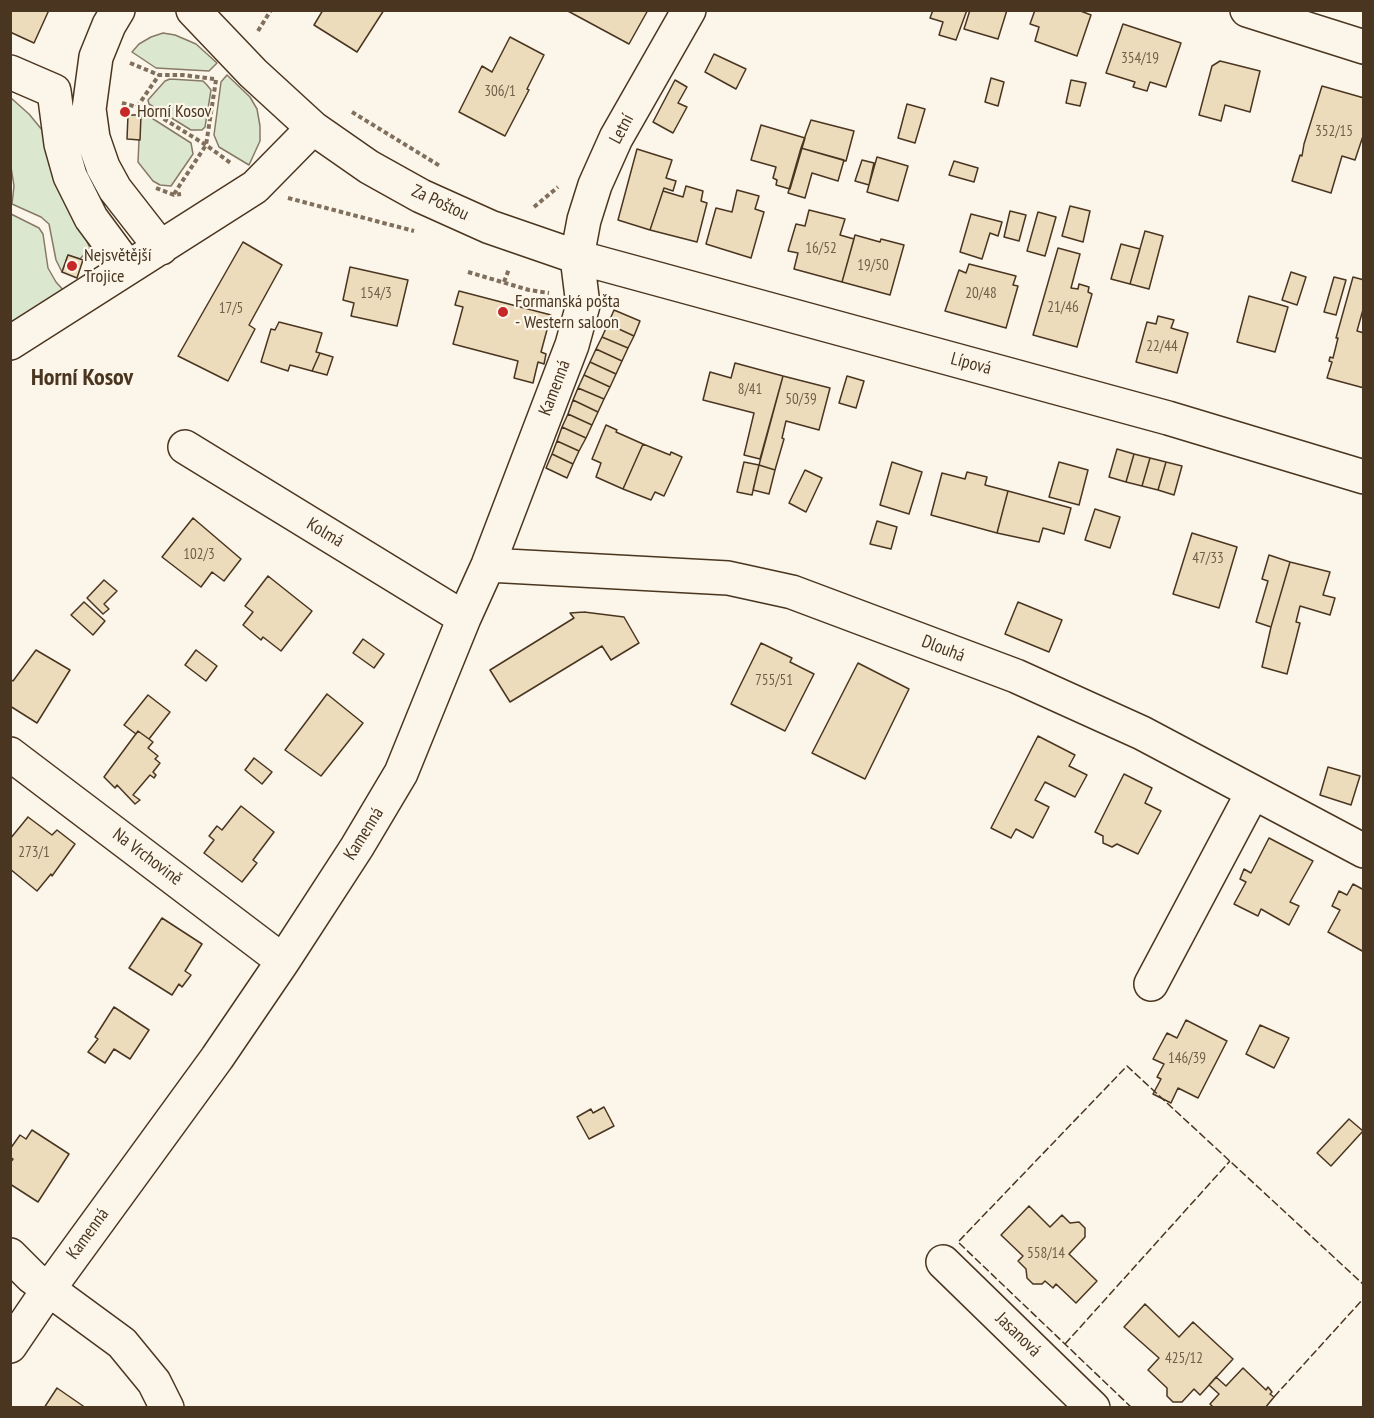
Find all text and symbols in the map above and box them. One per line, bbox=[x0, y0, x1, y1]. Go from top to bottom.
house number: 354/19 bbox=[1121, 50, 1159, 68]
house number: 306/1 bbox=[484, 83, 516, 101]
place label: Horní Kosov bbox=[137, 101, 212, 123]
marker: Horní Kosov bbox=[118, 105, 132, 119]
street label: Letní bbox=[605, 110, 639, 148]
house number: 352/15 bbox=[1315, 123, 1353, 141]
street label: Za Poštou bbox=[408, 180, 472, 226]
house number: 16/52 bbox=[805, 240, 837, 258]
place label: Nejsvětější Trojice bbox=[84, 245, 152, 288]
house number: 19/50 bbox=[857, 257, 889, 275]
marker: Nejsvětější Trojice bbox=[65, 259, 79, 273]
house number: 154/3 bbox=[360, 285, 392, 303]
house number: 20/48 bbox=[965, 285, 997, 303]
place label: Formanská pošta - Western saloon bbox=[515, 291, 620, 334]
house number: 21/46 bbox=[1047, 299, 1079, 317]
house number: 17/5 bbox=[219, 300, 243, 318]
marker: Formanská pošta - Western saloon bbox=[496, 305, 510, 319]
house number: 22/44 bbox=[1146, 338, 1178, 356]
street label: Lípová bbox=[948, 348, 994, 380]
street label: Kamenná bbox=[535, 357, 575, 419]
district label: Horní Kosov bbox=[31, 364, 133, 392]
house number: 8/41 bbox=[738, 381, 762, 399]
house number: 50/39 bbox=[785, 391, 817, 409]
street label: Kolmá bbox=[303, 514, 347, 552]
house number: 102/3 bbox=[183, 546, 215, 564]
house number: 47/33 bbox=[1192, 550, 1224, 568]
street label: Dlouhá bbox=[918, 631, 968, 667]
house number: 755/51 bbox=[755, 672, 793, 690]
street label: Kamenná bbox=[340, 804, 388, 864]
street label: Na Vrchovině bbox=[108, 824, 186, 890]
house number: 273/1 bbox=[18, 844, 50, 862]
house number: 146/39 bbox=[1168, 1050, 1206, 1068]
street label: Kamenná bbox=[62, 1204, 114, 1264]
house number: 558/14 bbox=[1027, 1245, 1065, 1263]
street label: Jasanová bbox=[991, 1308, 1045, 1362]
house number: 425/12 bbox=[1165, 1350, 1203, 1368]

